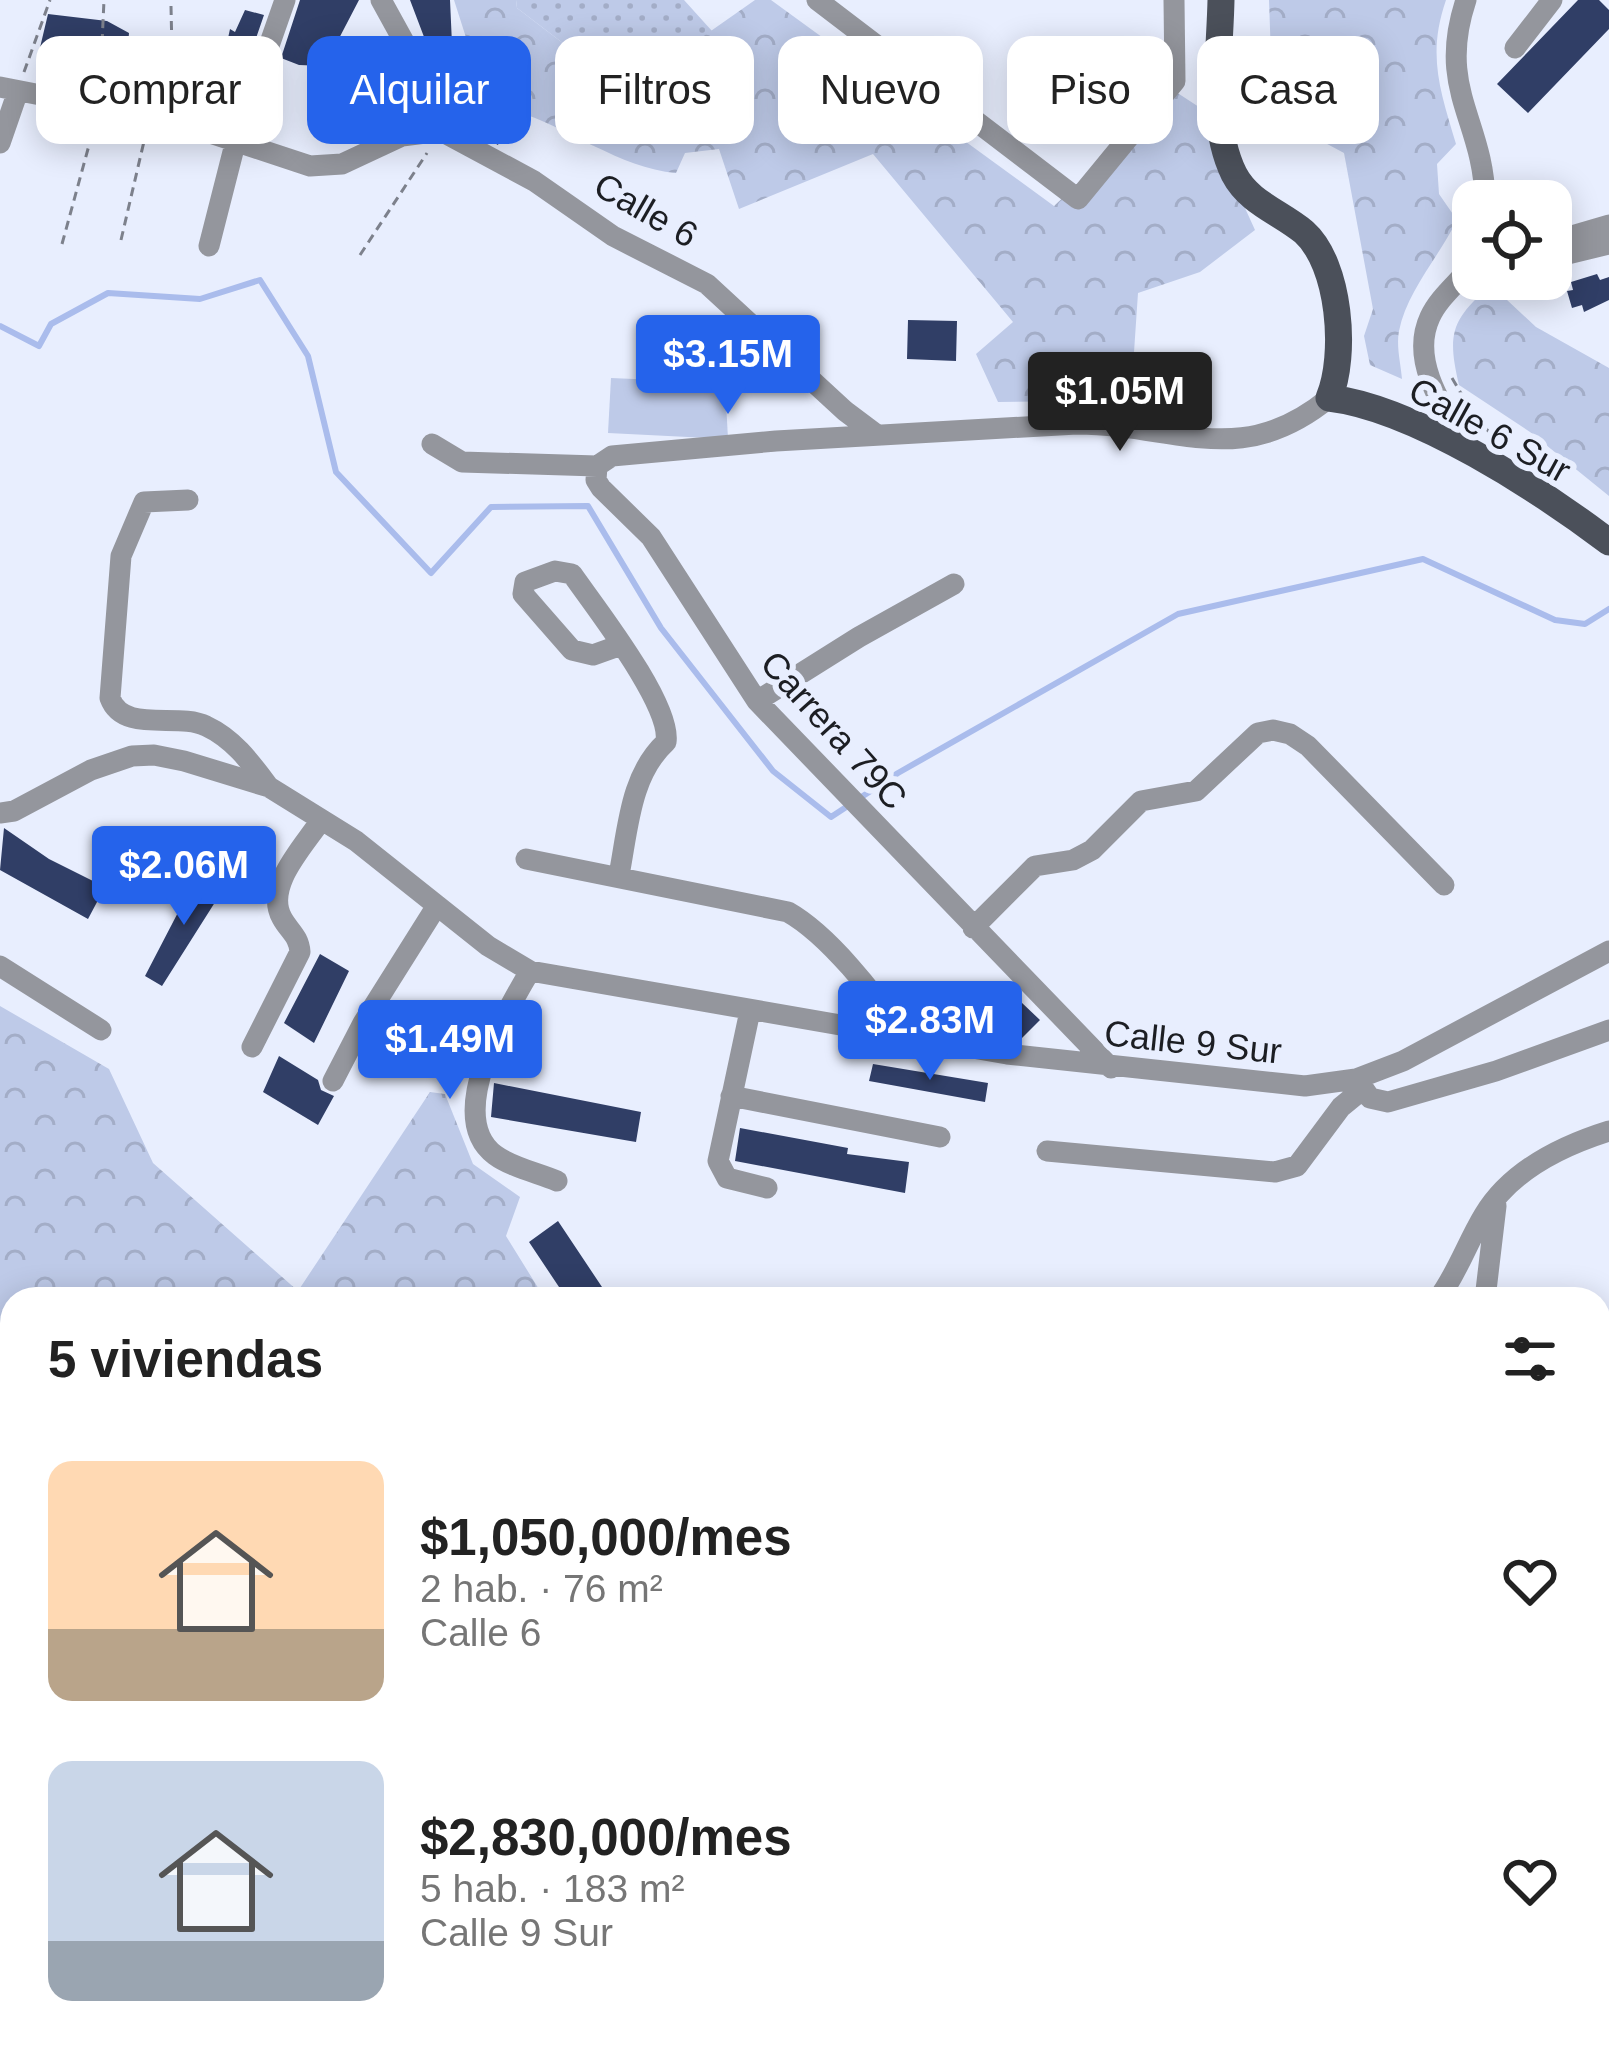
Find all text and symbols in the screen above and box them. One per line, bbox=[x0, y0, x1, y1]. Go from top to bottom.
chip: Comprar bbox=[36, 36, 283, 144]
chip: Alquilar bbox=[307, 36, 531, 144]
chip: Filtros bbox=[555, 36, 754, 144]
chip: Nuevo bbox=[778, 36, 983, 144]
chip: Piso bbox=[1007, 36, 1173, 144]
chip: Casa bbox=[1197, 36, 1379, 144]
street label: Calle 6 bbox=[587, 164, 705, 256]
map controls bbox=[1452, 180, 1572, 300]
button: locate bbox=[1452, 180, 1572, 300]
pin: $3.15M bbox=[630, 315, 826, 417]
text: $3.15M bbox=[663, 332, 793, 375]
pin: $1.05M bbox=[1022, 352, 1218, 454]
text: $1.05M bbox=[1055, 369, 1185, 412]
street label: Calle 6 Sur bbox=[1402, 369, 1578, 491]
street label: Carrera 79C bbox=[752, 643, 916, 817]
pin: $2.06M bbox=[86, 826, 282, 928]
text: $2.06M bbox=[119, 843, 249, 886]
pin: $2.83M bbox=[832, 981, 1028, 1083]
text: $2.83M bbox=[865, 998, 995, 1041]
pin: $1.49M bbox=[352, 1000, 548, 1102]
street label: Calle 9 Sur bbox=[1102, 1012, 1284, 1072]
text: $1.49M bbox=[385, 1017, 515, 1060]
icon: filters bbox=[1497, 1326, 1563, 1392]
text: 5 viviendas bbox=[48, 1331, 323, 1388]
icon: home bbox=[144, 1509, 288, 1653]
text: $1,050,000/mes bbox=[420, 1509, 792, 1566]
icon: heart bbox=[1497, 1548, 1563, 1614]
text: 2 hab. · 76 m² bbox=[420, 1567, 663, 1610]
text: Calle 6 bbox=[420, 1611, 541, 1654]
icon: home bbox=[144, 1809, 288, 1953]
text: $2,830,000/mes bbox=[420, 1809, 792, 1866]
icon: heart bbox=[1497, 1848, 1563, 1914]
text: 5 hab. · 183 m² bbox=[420, 1867, 684, 1910]
text: Calle 9 Sur bbox=[420, 1911, 613, 1954]

